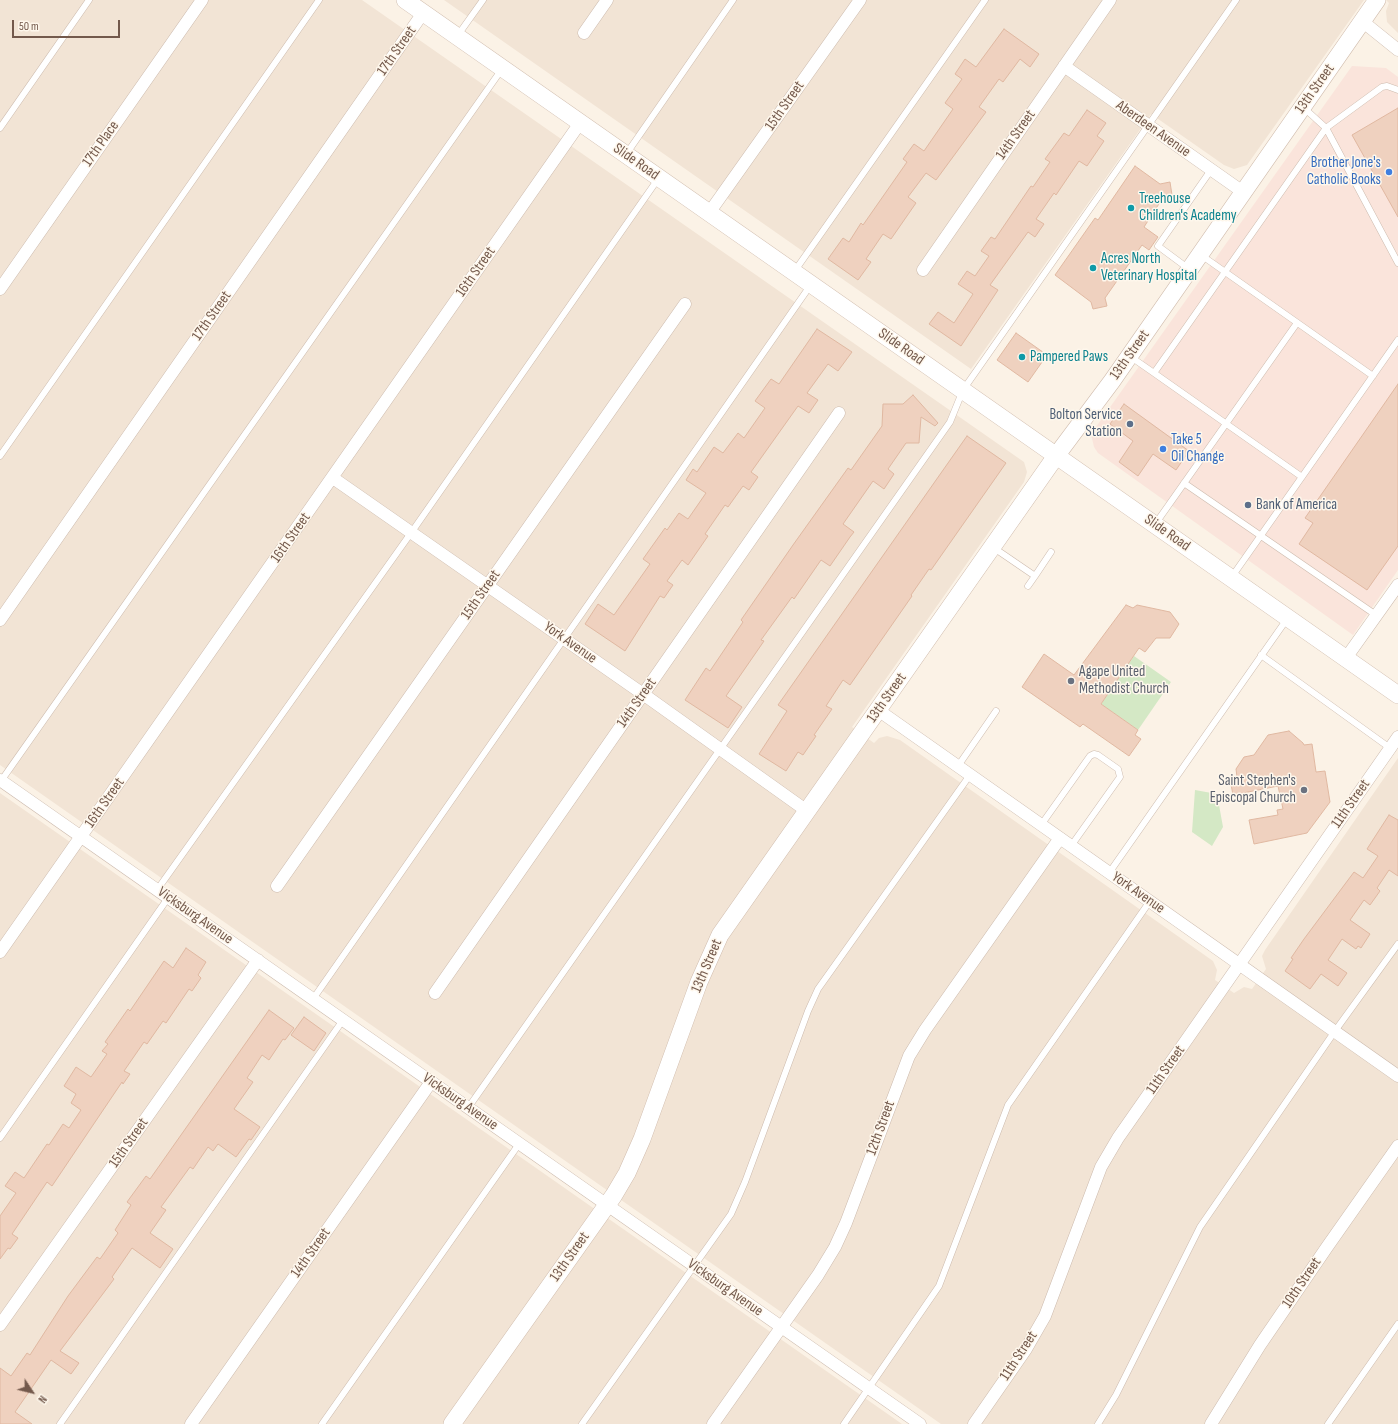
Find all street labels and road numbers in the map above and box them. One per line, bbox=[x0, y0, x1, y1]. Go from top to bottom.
street label: 17th Street bbox=[373, 23, 421, 79]
street label: 13th Street bbox=[1291, 61, 1339, 117]
street label: 15th Street bbox=[761, 78, 809, 134]
street label: Aberdeen Avenue bbox=[1112, 97, 1194, 161]
street label: 14th Street bbox=[992, 107, 1040, 163]
street label: 17th Place bbox=[79, 118, 123, 170]
street label: Slide Road bbox=[610, 140, 662, 184]
street label: 16th Street bbox=[452, 244, 500, 300]
street label: 17th Street bbox=[188, 288, 236, 344]
street label: Slide Road bbox=[875, 325, 927, 369]
street label: 13th Street bbox=[1106, 327, 1154, 383]
street label: 16th Street bbox=[267, 510, 315, 566]
street label: Slide Road bbox=[1141, 511, 1193, 555]
street label: 15th Street bbox=[457, 567, 505, 623]
street label: York Avenue bbox=[540, 618, 600, 668]
street label: 13th Street bbox=[863, 670, 911, 726]
street label: 14th Street bbox=[613, 675, 661, 731]
street label: 16th Street bbox=[81, 775, 129, 831]
street label: 11th Street bbox=[1328, 776, 1374, 832]
street label: York Avenue bbox=[1108, 868, 1168, 918]
street label: Vicksburg Avenue bbox=[154, 883, 236, 949]
street label: 13th Street bbox=[688, 936, 726, 996]
street label: 11th Street bbox=[1143, 1042, 1189, 1098]
street label: Vicksburg Avenue bbox=[419, 1069, 501, 1135]
street label: 12th Street bbox=[863, 1098, 899, 1158]
street label: 15th Street bbox=[105, 1115, 153, 1171]
street label: 14th Street bbox=[287, 1225, 335, 1281]
street label: 13th Street bbox=[546, 1229, 594, 1285]
street label: 10th Street bbox=[1279, 1254, 1325, 1312]
street label: Vicksburg Avenue bbox=[684, 1255, 766, 1321]
street label: 11th Street bbox=[996, 1328, 1042, 1384]

